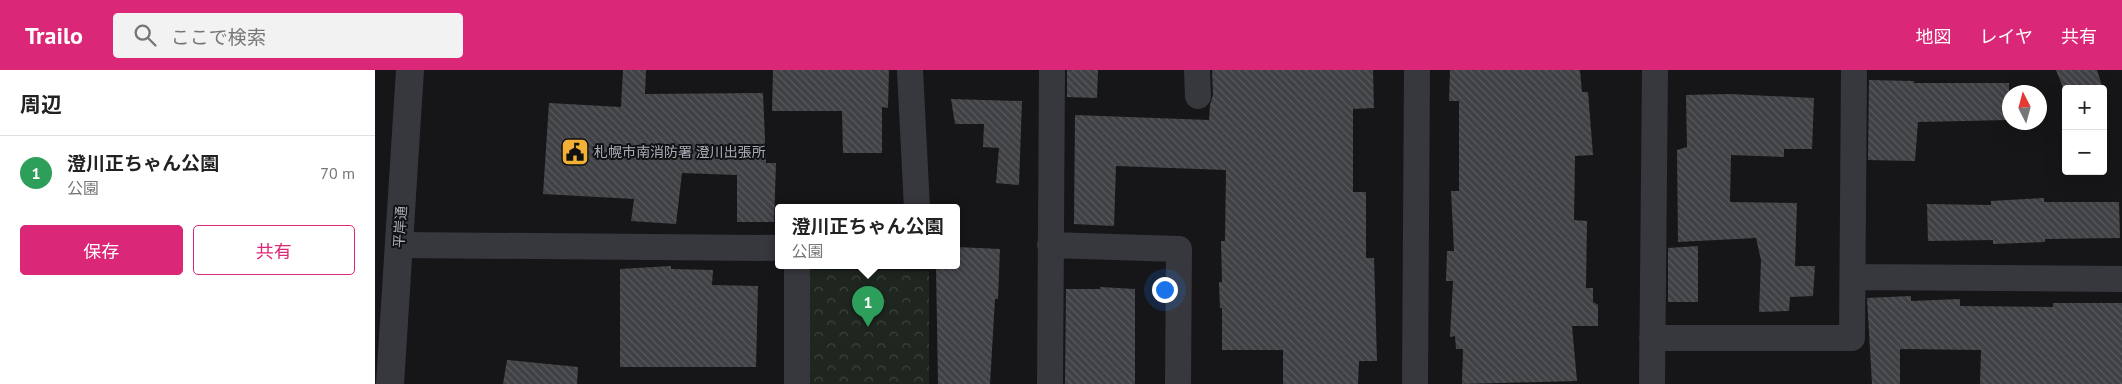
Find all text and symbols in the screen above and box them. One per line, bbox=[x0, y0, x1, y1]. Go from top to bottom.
search box bbox=[113, 13, 463, 58]
text: Trailo bbox=[25, 20, 83, 51]
icon: search bbox=[131, 21, 159, 49]
text: ここで検索 bbox=[171, 25, 266, 49]
text: 地図 bbox=[1916, 25, 1952, 48]
text: レイヤ bbox=[1980, 25, 2033, 48]
text: 共有 bbox=[2061, 25, 2097, 48]
north arrow bbox=[2002, 85, 2047, 130]
map controls bbox=[2062, 85, 2107, 175]
button: + bbox=[2062, 85, 2107, 130]
text: 周辺 bbox=[20, 91, 62, 118]
button: − bbox=[2062, 130, 2107, 175]
public building icon: 札幌市南消防署 澄川出張所 bbox=[560, 137, 590, 167]
place label: 札幌市南消防署 澄川出張所 bbox=[594, 143, 766, 161]
text: 澄川正ちゃん公園 bbox=[67, 151, 219, 175]
text: 1 bbox=[31, 163, 41, 183]
text: 70 m bbox=[320, 163, 355, 183]
text: 公園 bbox=[67, 178, 99, 198]
popup bbox=[775, 204, 960, 269]
street label: 平岸通 bbox=[390, 205, 410, 249]
text: 澄川正ちゃん公園 bbox=[791, 214, 944, 238]
button: 保存 bbox=[20, 225, 183, 275]
button: 共有 bbox=[193, 225, 355, 275]
text: 公園 bbox=[791, 241, 824, 261]
your location bbox=[1152, 277, 1178, 303]
pin: 1 bbox=[852, 286, 884, 327]

